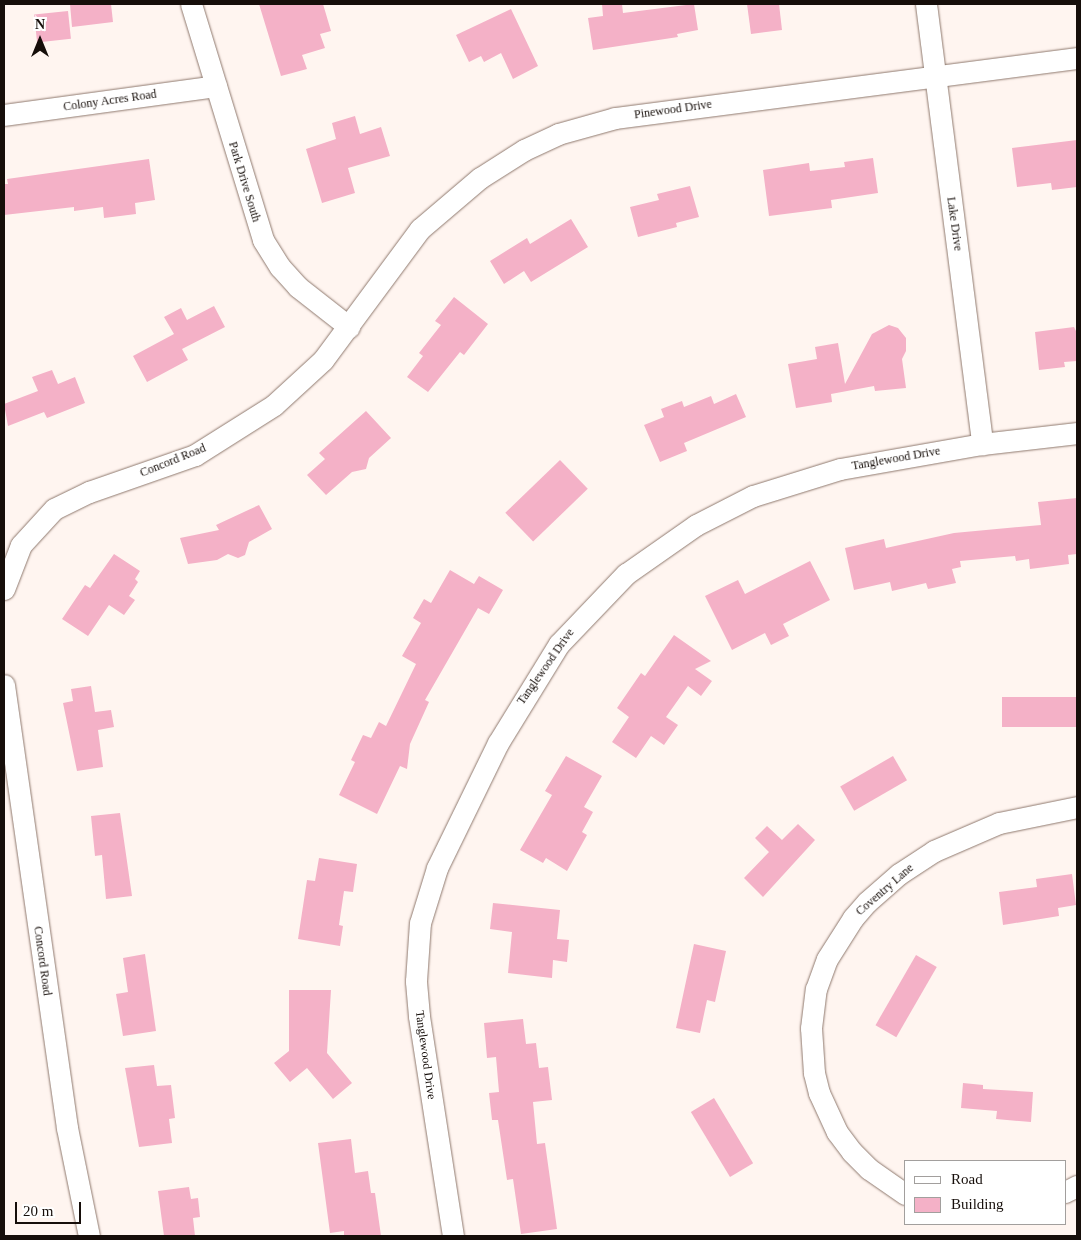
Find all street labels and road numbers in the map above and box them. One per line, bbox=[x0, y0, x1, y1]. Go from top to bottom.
street label: Colony Acres Road bbox=[62, 87, 158, 115]
street label: Pinewood Drive bbox=[633, 97, 713, 123]
street label: Park Drive South bbox=[225, 140, 263, 224]
street label: Lake Drive bbox=[943, 196, 965, 252]
street label: Concord Road bbox=[138, 441, 208, 481]
street label: Tanglewood Drive bbox=[851, 444, 941, 474]
street label: Tanglewood Drive bbox=[514, 626, 578, 708]
street label: Coventry Lane bbox=[853, 861, 917, 919]
street label: Concord Road bbox=[30, 926, 54, 996]
street label: Tanglewood Drive bbox=[412, 1010, 438, 1100]

